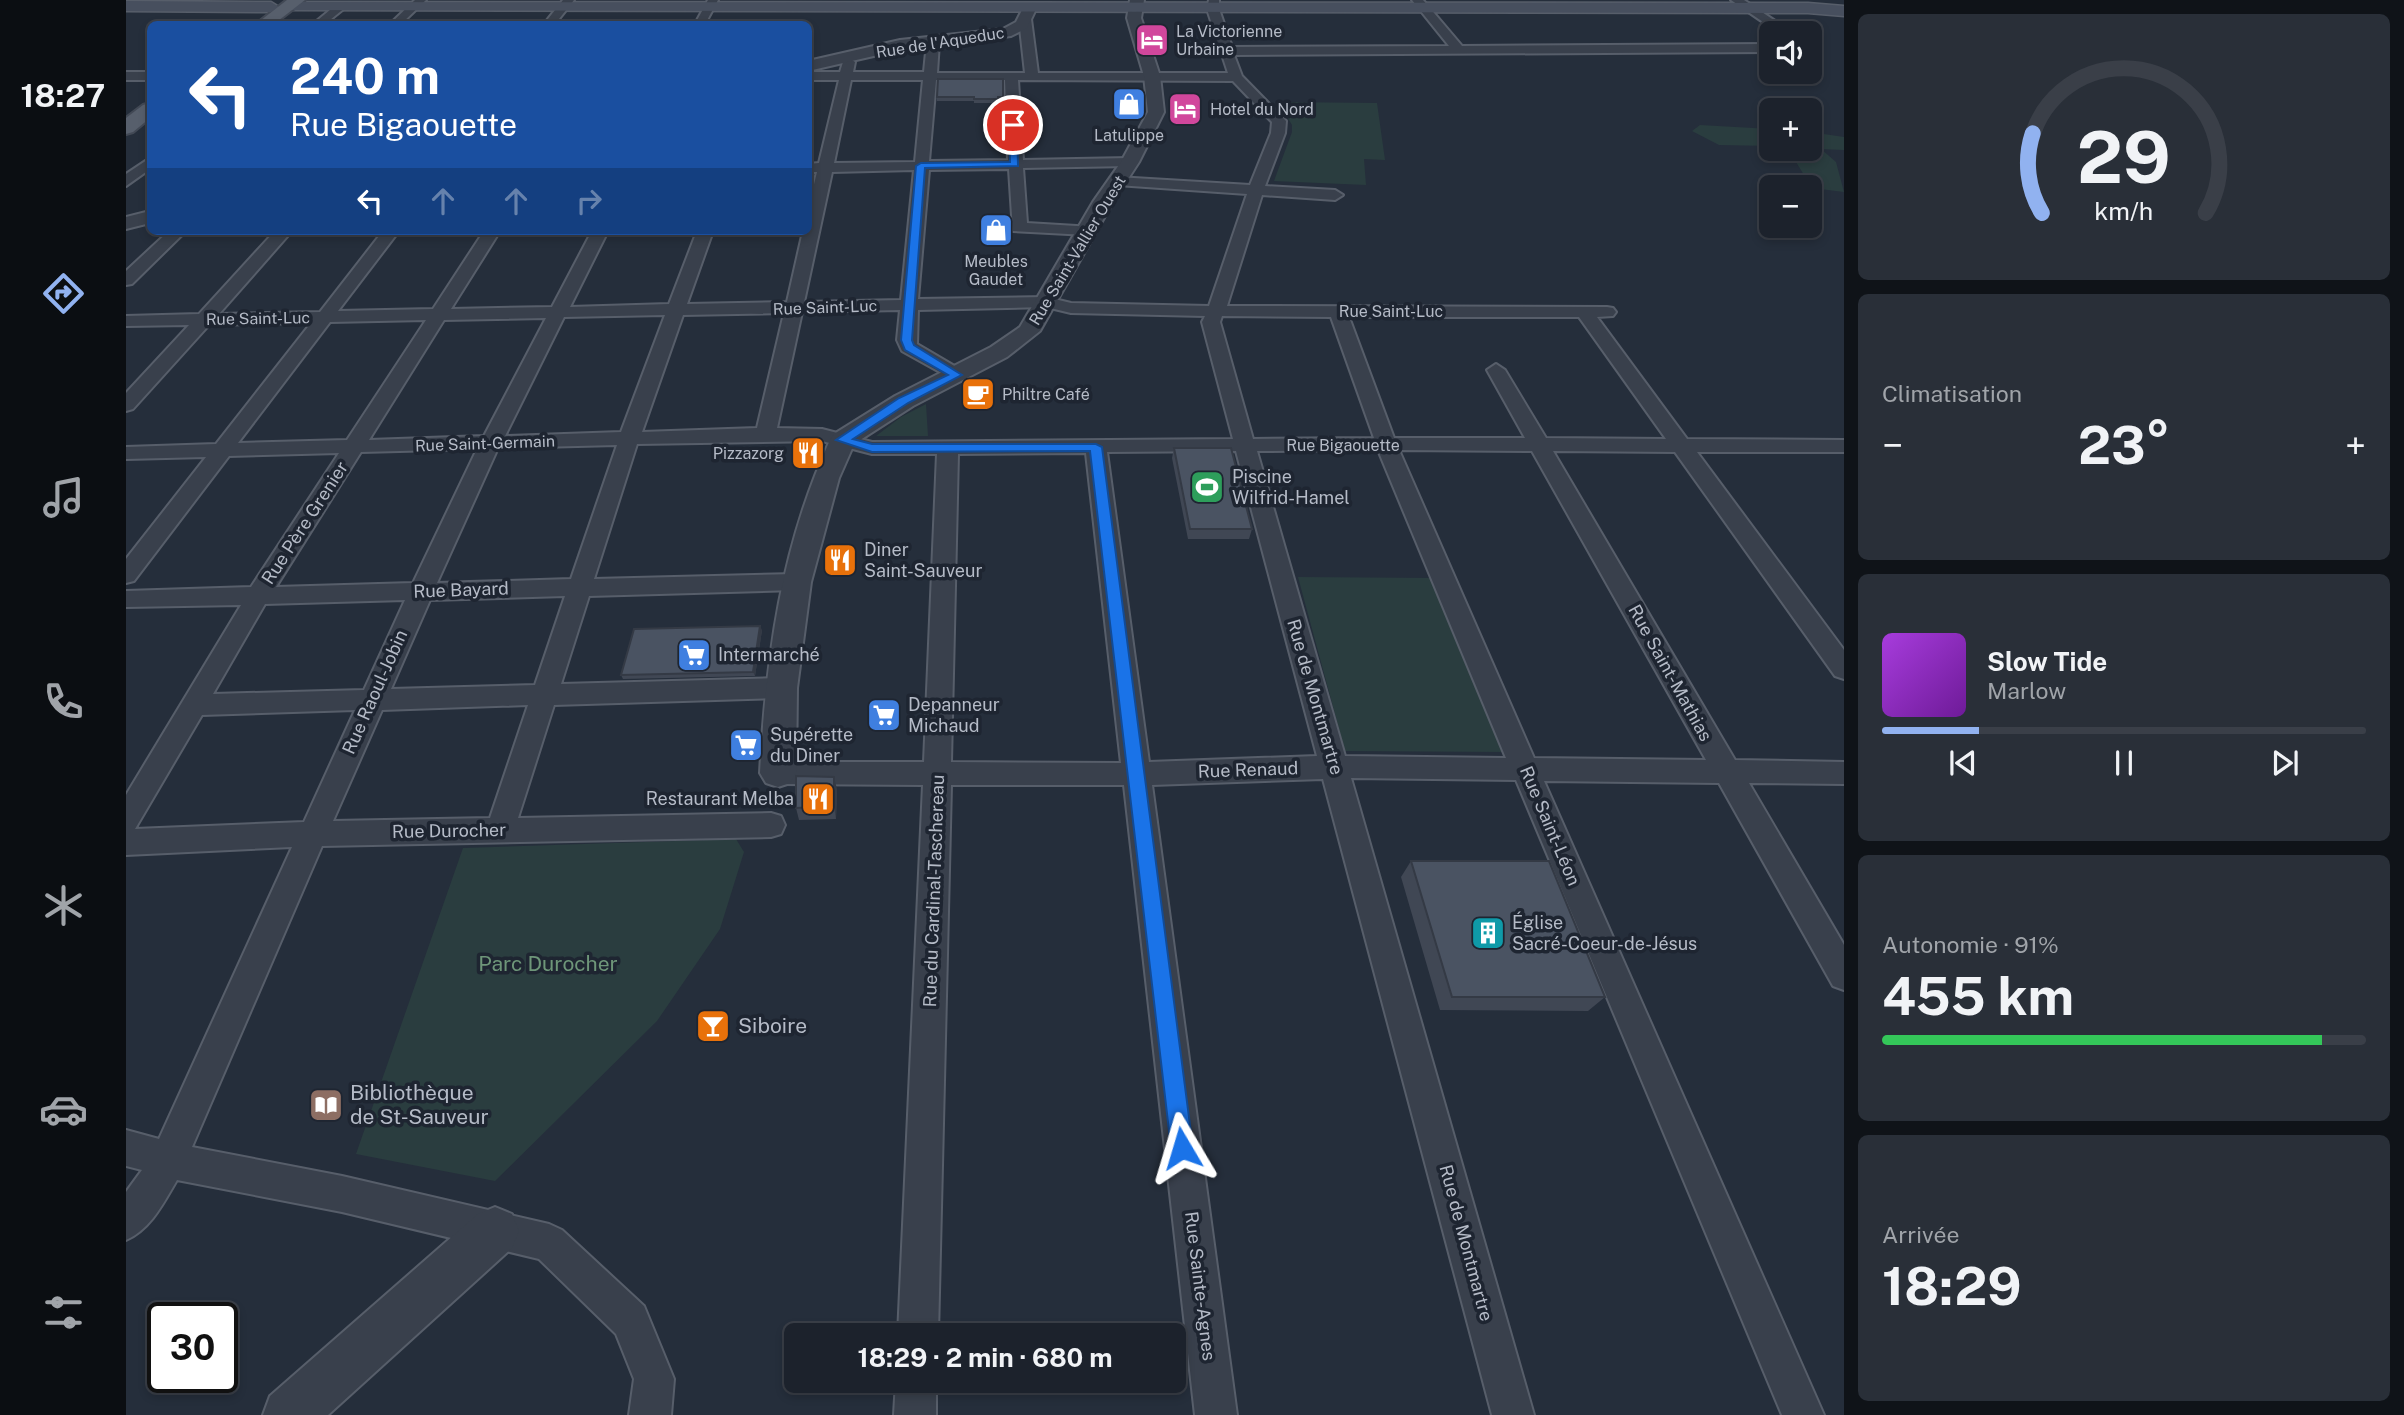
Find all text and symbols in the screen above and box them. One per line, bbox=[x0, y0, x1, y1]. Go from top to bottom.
hotel icon: La Victorienne Urbaine bbox=[1133, 21, 1171, 59]
map controls bbox=[1759, 21, 1822, 238]
button: sound bbox=[1759, 21, 1822, 84]
place label: La Victorienne Urbaine bbox=[1176, 22, 1282, 59]
street label: Rue de l'Aqueduc bbox=[875, 23, 1006, 62]
text: 240 m bbox=[290, 47, 440, 105]
icon: left bbox=[175, 49, 266, 140]
text: 18:27 bbox=[21, 77, 105, 114]
shop icon: Latulippe bbox=[1110, 85, 1148, 123]
hotel icon: Hotel du Nord bbox=[1166, 90, 1204, 128]
pin bbox=[983, 95, 1043, 155]
button: + bbox=[1759, 98, 1822, 161]
place label: Hotel du Nord bbox=[1210, 100, 1314, 119]
text: Rue Bigaouette bbox=[290, 106, 517, 143]
icon: arrive bbox=[994, 106, 1032, 144]
text: 29 bbox=[2077, 114, 2171, 199]
place label: Latulippe bbox=[1094, 126, 1164, 145]
street label: Rue Saint-Vallier Ouest bbox=[1025, 172, 1130, 329]
button: − bbox=[1759, 175, 1822, 238]
icon: left bbox=[351, 182, 389, 220]
icon: ahead bbox=[424, 182, 462, 220]
icon: ahead bbox=[497, 182, 535, 220]
icon: right bbox=[570, 182, 608, 220]
text: km/h bbox=[2095, 196, 2153, 226]
shop icon: Meubles Gaudet bbox=[977, 211, 1015, 249]
place label: Meubles Gaudet bbox=[964, 252, 1028, 289]
icon: directions bbox=[39, 269, 88, 318]
street label: Rue Saint-Luc bbox=[773, 296, 878, 319]
street label: Rue Saint-Luc bbox=[1339, 302, 1443, 321]
street label: Rue Saint-Luc bbox=[206, 308, 310, 329]
cafe icon: Philtre Café bbox=[959, 375, 997, 413]
text: Climatisation bbox=[1882, 380, 2022, 407]
place label: Philtre Café bbox=[1002, 385, 1090, 404]
text: 23° bbox=[2078, 415, 2170, 476]
text: − bbox=[1882, 423, 1903, 468]
text: + bbox=[2345, 423, 2366, 468]
street label: Rue Saint-Germain bbox=[415, 432, 555, 455]
restaurant icon: Pizzazorg bbox=[789, 434, 827, 472]
street label: Rue Bigaouette bbox=[1286, 436, 1400, 455]
place label: Pizzazorg bbox=[713, 444, 784, 463]
street label: Rue Père Grenier bbox=[257, 457, 352, 588]
place label: Piscine Wilfrid-Hamel bbox=[1232, 466, 1350, 508]
sports icon: Piscine Wilfrid-Hamel bbox=[1188, 468, 1226, 506]
icon: music bbox=[39, 473, 88, 522]
place label: Diner Saint-Sauveur bbox=[864, 539, 983, 581]
restaurant icon: Diner Saint-Sauveur bbox=[821, 541, 859, 579]
street label: Rue Bayard bbox=[413, 577, 509, 602]
street label: Rue Saint-Mathias bbox=[1624, 601, 1717, 745]
street label: Rue de Montmartre bbox=[1283, 616, 1348, 777]
street label: Rue Raoul-Jobin bbox=[338, 626, 411, 757]
supermarket icon: Intermarché bbox=[675, 636, 713, 674]
place label: Intermarché bbox=[718, 644, 820, 665]
text: Slow Tide bbox=[1987, 646, 2107, 677]
icon: phone bbox=[39, 677, 88, 726]
text: Marlow bbox=[1987, 677, 2066, 704]
place label: Depanneur Michaud bbox=[908, 694, 1000, 736]
supermarket icon: Depanneur Michaud bbox=[865, 696, 903, 734]
place label: Supérette du Diner bbox=[770, 724, 853, 766]
supermarket icon: Supérette du Diner bbox=[727, 726, 765, 764]
icon: previous bbox=[1944, 744, 1982, 782]
icon: pause bbox=[2105, 744, 2143, 782]
icon: next bbox=[2266, 744, 2304, 782]
street label: Rue Renaud bbox=[1197, 757, 1299, 782]
street label: Rue Saint-Léon bbox=[1516, 763, 1585, 889]
street label: Rue du Cardinal-Taschereau bbox=[919, 774, 948, 1008]
restaurant icon: Restaurant Melba bbox=[799, 780, 837, 818]
place label: Restaurant Melba bbox=[646, 788, 794, 809]
street label: Rue Durocher bbox=[392, 819, 506, 842]
icon: climate bbox=[39, 881, 88, 930]
place label: Église Sacré-Coeur-de-Jésus bbox=[1512, 911, 1697, 954]
building icon: Église Sacré-Coeur-de-Jésus bbox=[1469, 914, 1507, 952]
text: Autonomie · 91% bbox=[1882, 931, 2059, 958]
park label: Parc Durocher bbox=[478, 951, 618, 976]
text: 455 km bbox=[1882, 966, 2074, 1027]
bar icon: Siboire bbox=[694, 1007, 732, 1045]
place label: Siboire bbox=[738, 1013, 807, 1038]
place label: Bibliothèque de St-Sauveur bbox=[350, 1080, 489, 1129]
icon: car bbox=[39, 1085, 88, 1134]
library icon: Bibliothèque de St-Sauveur bbox=[307, 1086, 345, 1124]
position arrow bbox=[1145, 1111, 1219, 1185]
street label: Rue de Montmartre bbox=[1435, 1162, 1497, 1323]
street label: Rue Sainte-Agnes bbox=[1181, 1210, 1220, 1362]
text: Arrivée bbox=[1882, 1221, 1959, 1248]
text: 18:29 bbox=[1882, 1256, 2022, 1317]
icon: filters bbox=[39, 1288, 88, 1337]
speed limit sign: 30 bbox=[147, 1302, 238, 1393]
text: 18:29 · 2 min · 680 m bbox=[858, 1342, 1112, 1373]

